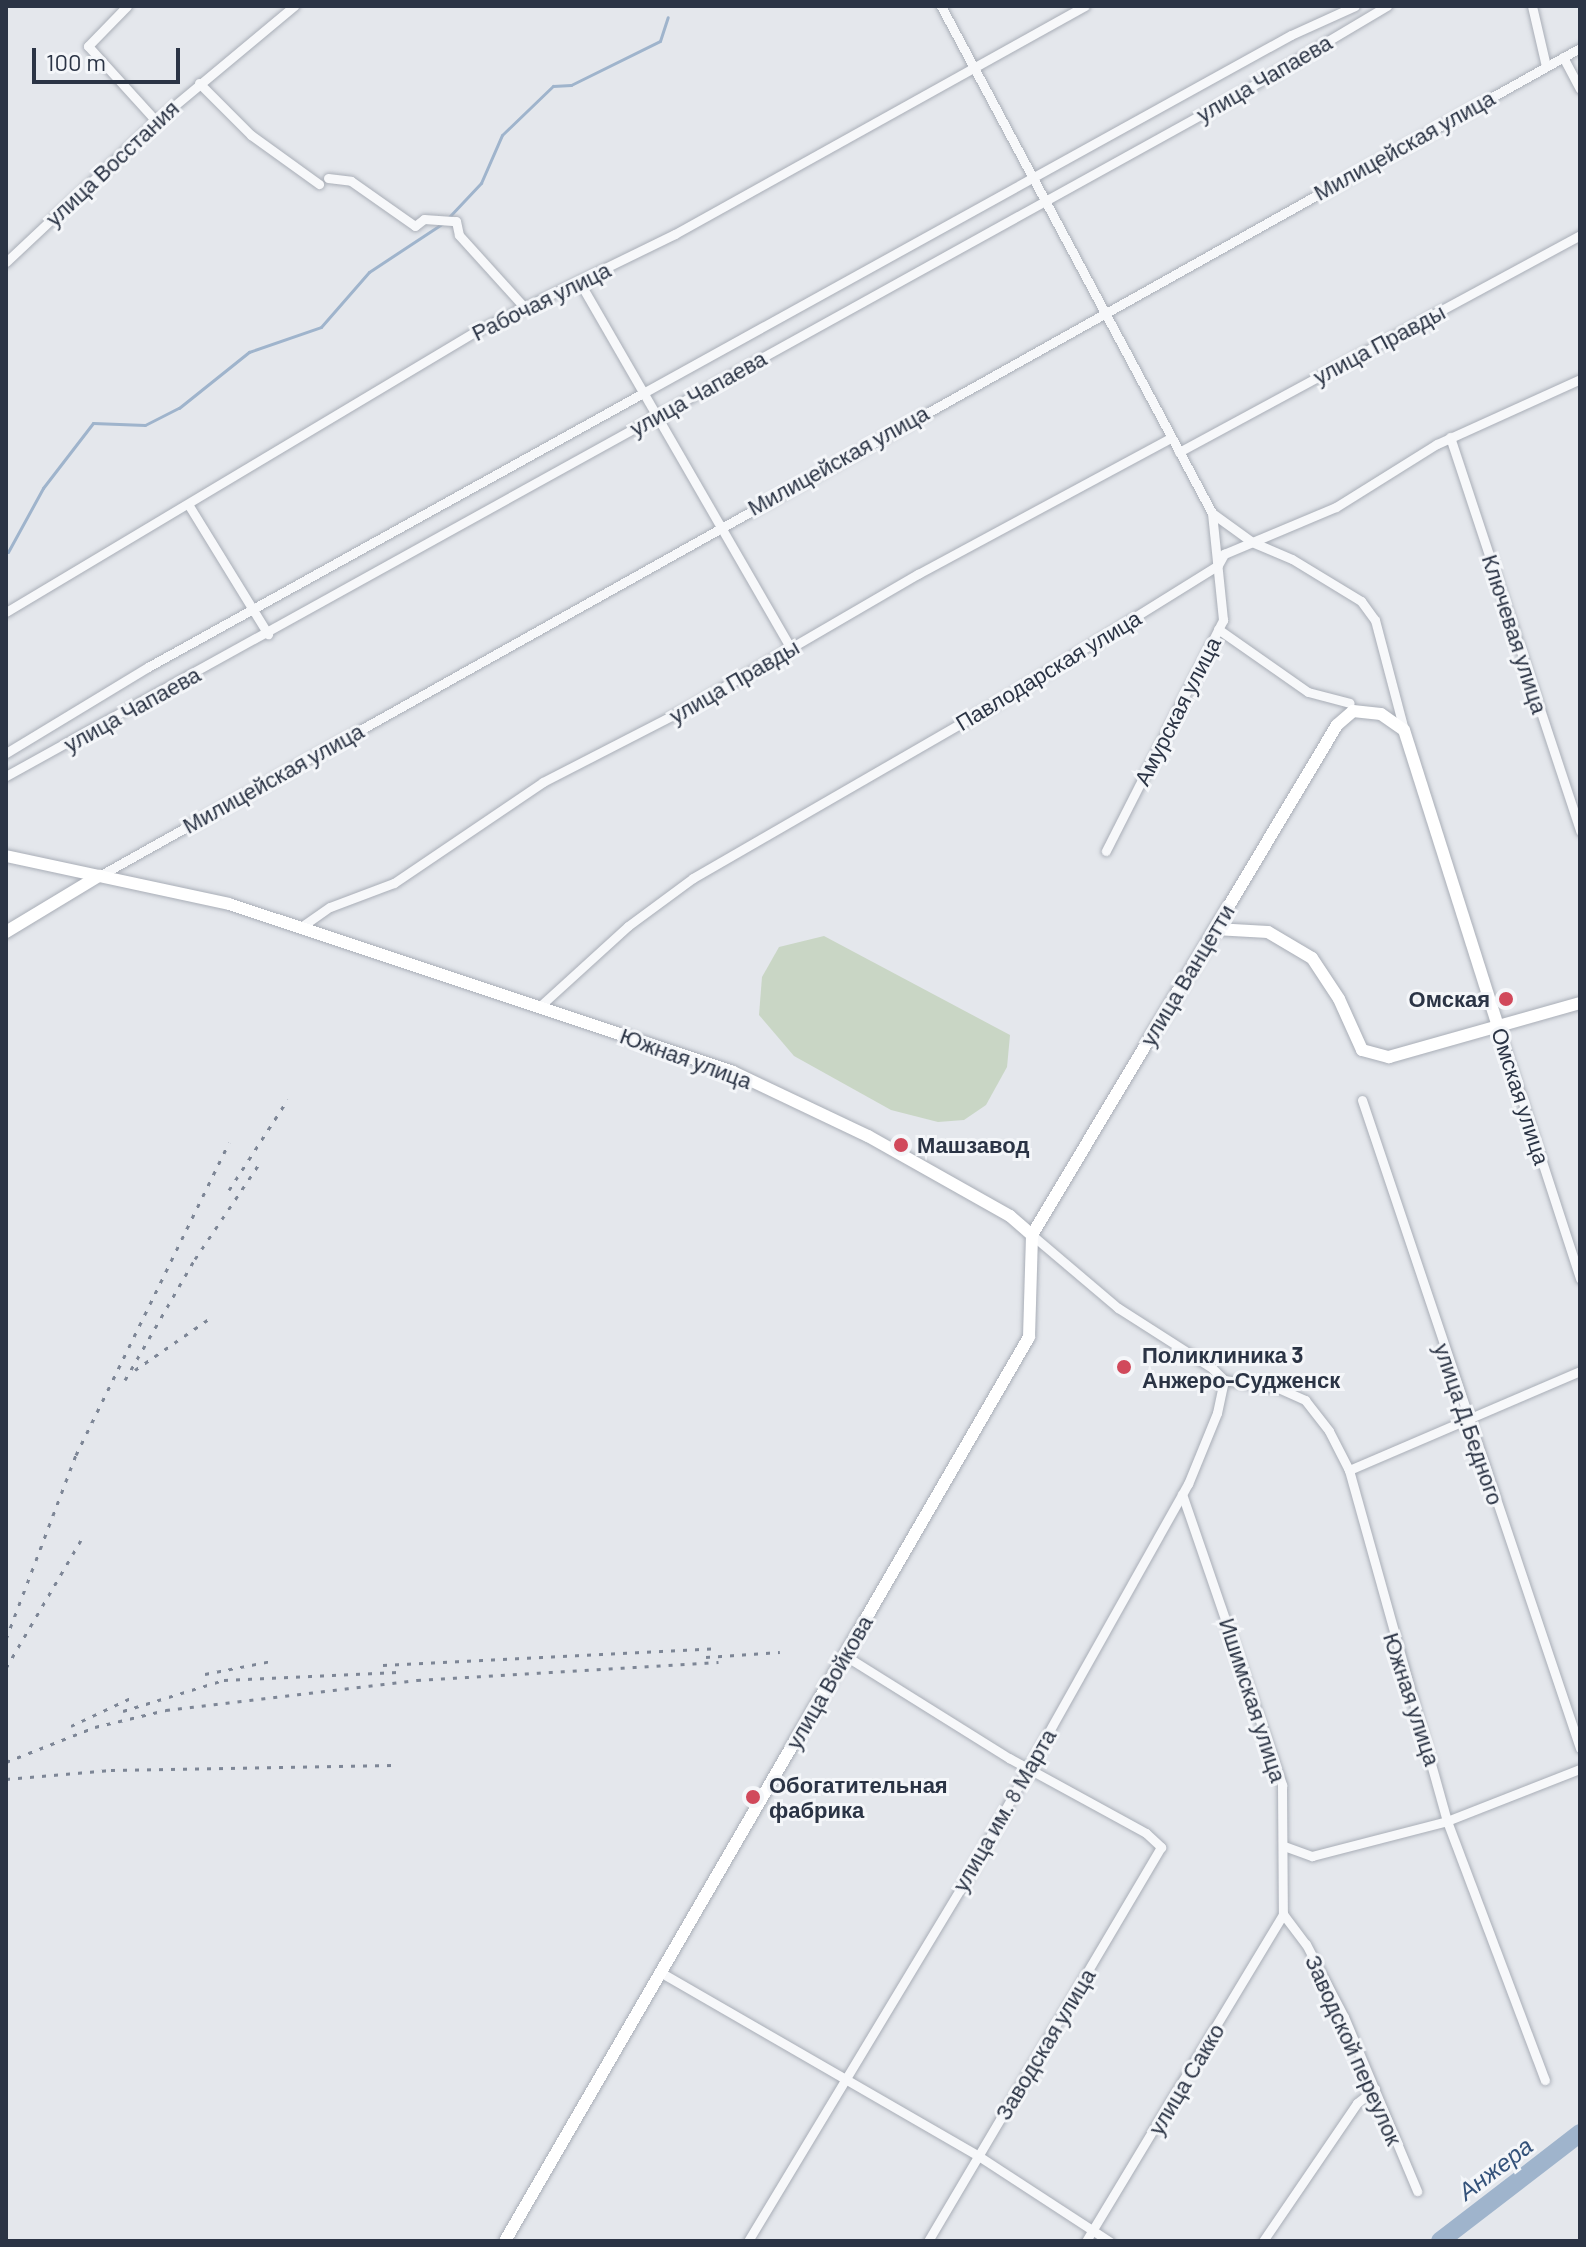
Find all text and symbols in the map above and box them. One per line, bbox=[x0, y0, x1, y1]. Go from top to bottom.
street label: улица Чапаева bbox=[1192, 29, 1336, 127]
scale bar bbox=[36, 32, 184, 82]
text: 100 m bbox=[46, 47, 106, 76]
street label: Милицейская улица bbox=[1309, 84, 1499, 206]
street label: улица Восстания bbox=[40, 95, 184, 231]
street label: Рабочая улица bbox=[467, 256, 615, 346]
street label: улица Правды bbox=[1309, 298, 1449, 390]
street label: улица Чапаева bbox=[625, 345, 771, 441]
street label: Милицейская улица bbox=[743, 399, 933, 521]
street label: Ключевая улица bbox=[1477, 551, 1553, 717]
street label: Павлодарская улица bbox=[951, 604, 1145, 736]
street label: Амурская улица bbox=[1128, 632, 1226, 790]
street label: улица Правды bbox=[665, 633, 803, 729]
street label: улица Чапаева bbox=[59, 661, 205, 757]
street label: Милицейская улица bbox=[178, 717, 368, 839]
street label: улица Ванцетти bbox=[1134, 900, 1240, 1050]
place label: Омская bbox=[1409, 986, 1490, 1012]
marker: Омская bbox=[1497, 990, 1515, 1008]
street label: Южная улица bbox=[617, 1022, 755, 1094]
street label: Омская улица bbox=[1486, 1024, 1556, 1168]
place label: Машзавод bbox=[917, 1132, 1029, 1158]
marker: Машзавод bbox=[892, 1136, 910, 1154]
street label: улица Д.Бедного bbox=[1429, 1340, 1509, 1508]
place label: Поликлиника 3 Анжеро-Судженск bbox=[1142, 1341, 1340, 1392]
marker: Поликлиника 3 Анжеро-Судженск bbox=[1113, 1356, 1135, 1378]
street label: улица Войкова bbox=[780, 1611, 878, 1753]
street label: Ишимская улица bbox=[1214, 1615, 1292, 1785]
street label: Южная улица bbox=[1378, 1629, 1446, 1769]
street label: улица им. 8 Марта bbox=[947, 1724, 1061, 1896]
place label: Обогатительная фабрика bbox=[769, 1771, 948, 1822]
marker: Обогатительная фабрика bbox=[744, 1788, 762, 1806]
street label: Заводской переулок bbox=[1300, 1951, 1408, 2149]
street label: Заводская улица bbox=[989, 1964, 1101, 2124]
street label: улица Сакко bbox=[1143, 2019, 1229, 2139]
water label: Анжера bbox=[1452, 2131, 1538, 2205]

